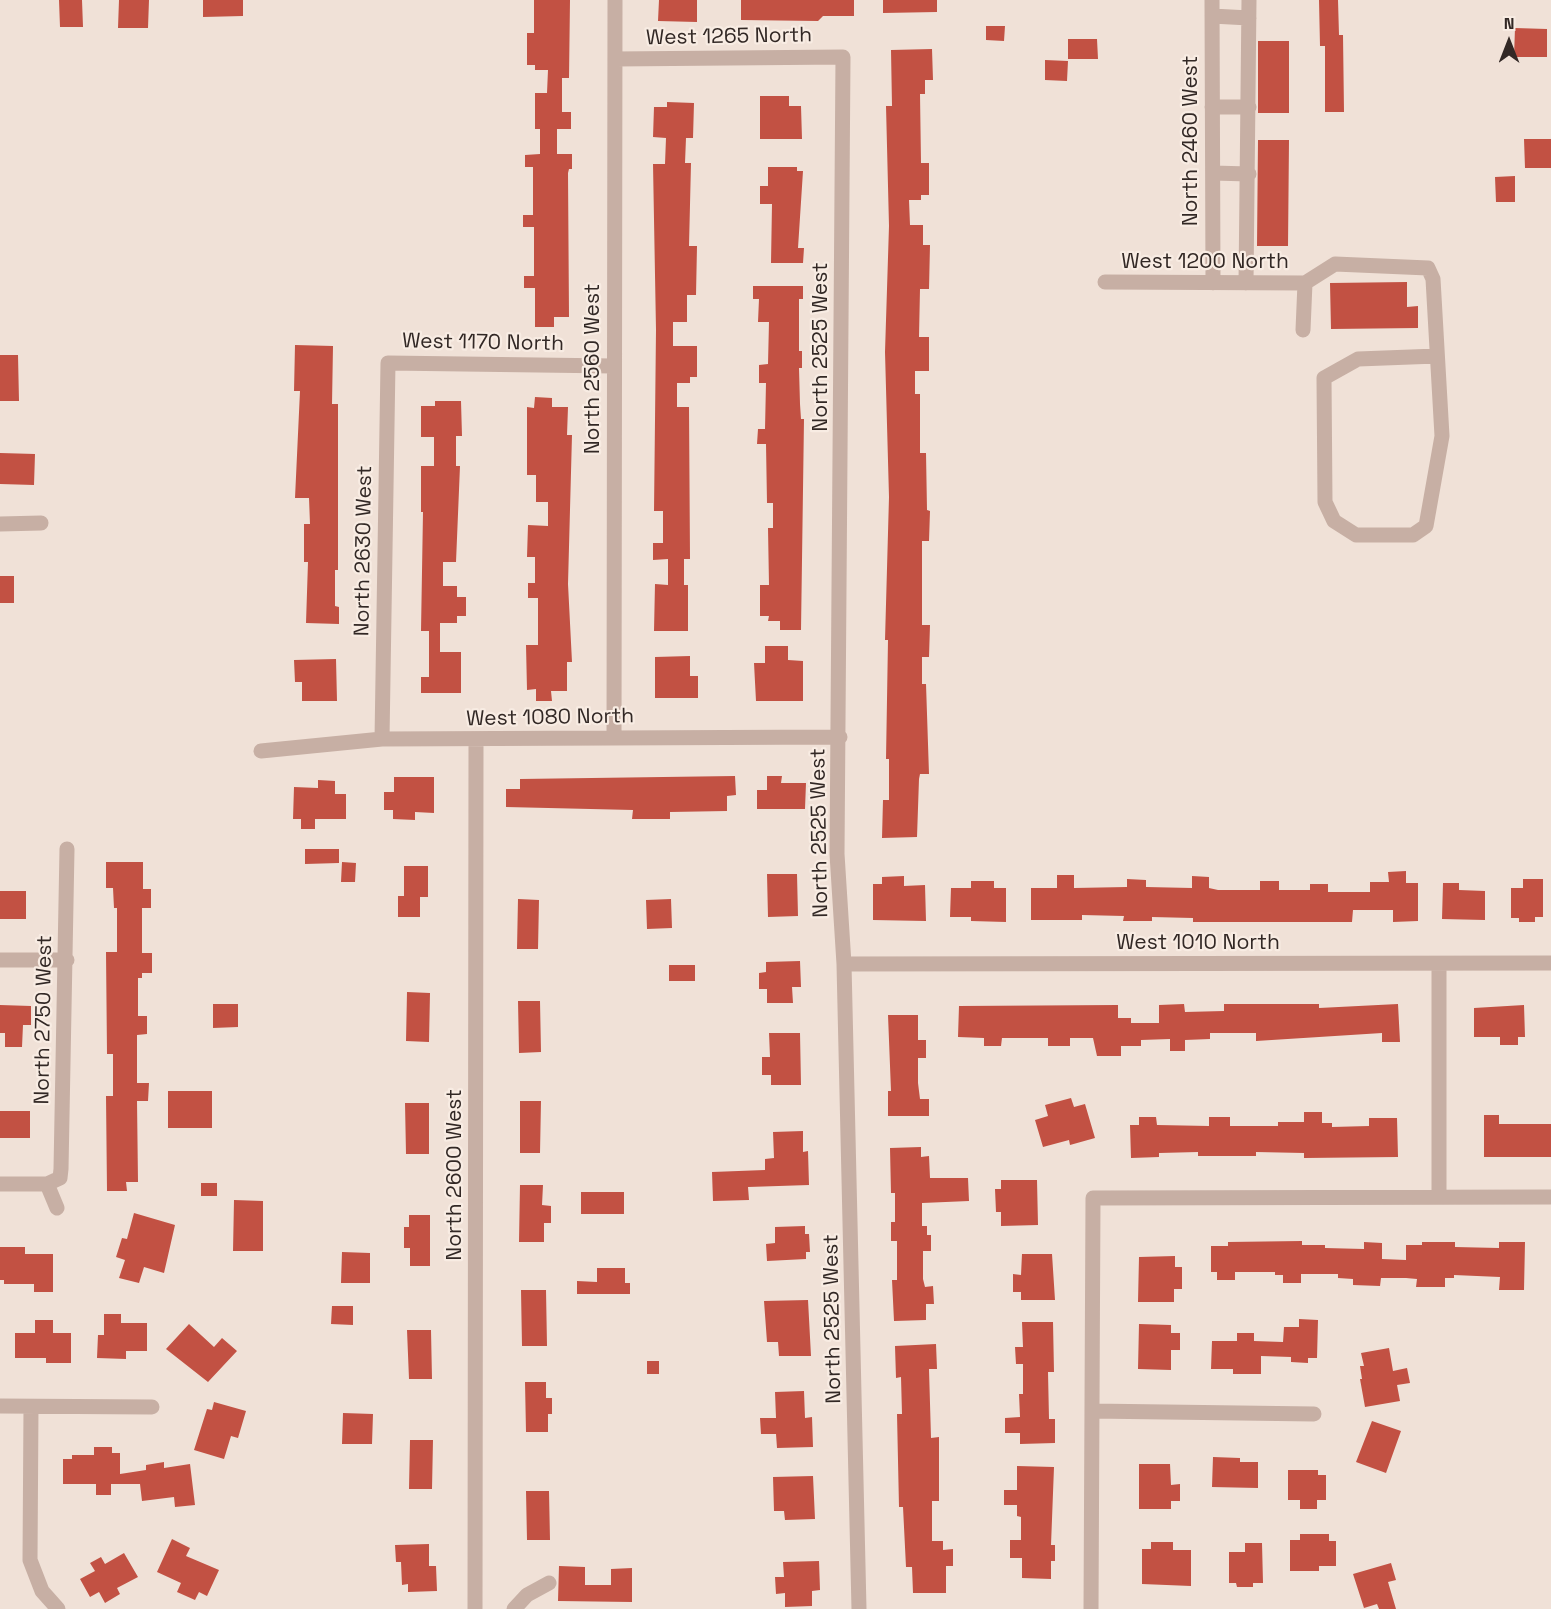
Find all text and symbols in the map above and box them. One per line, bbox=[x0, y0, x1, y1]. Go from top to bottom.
north arrow bbox=[1479, 12, 1539, 72]
text: N bbox=[1504, 13, 1514, 34]
street label: West 1265 North bbox=[646, 23, 812, 51]
street label: North 2460 West bbox=[1178, 56, 1204, 226]
street label: West 1200 North bbox=[1121, 249, 1289, 275]
street label: North 2525 West bbox=[808, 262, 834, 432]
street label: North 2560 West bbox=[580, 284, 606, 454]
street label: West 1170 North bbox=[402, 329, 564, 357]
street label: North 2630 West bbox=[350, 465, 378, 637]
street label: West 1080 North bbox=[466, 704, 634, 732]
street label: North 2525 West bbox=[806, 748, 834, 918]
street label: West 1010 North bbox=[1116, 930, 1280, 956]
street label: North 2750 West bbox=[30, 935, 58, 1105]
street label: North 2600 West bbox=[442, 1089, 468, 1261]
street label: North 2525 West bbox=[819, 1234, 847, 1404]

